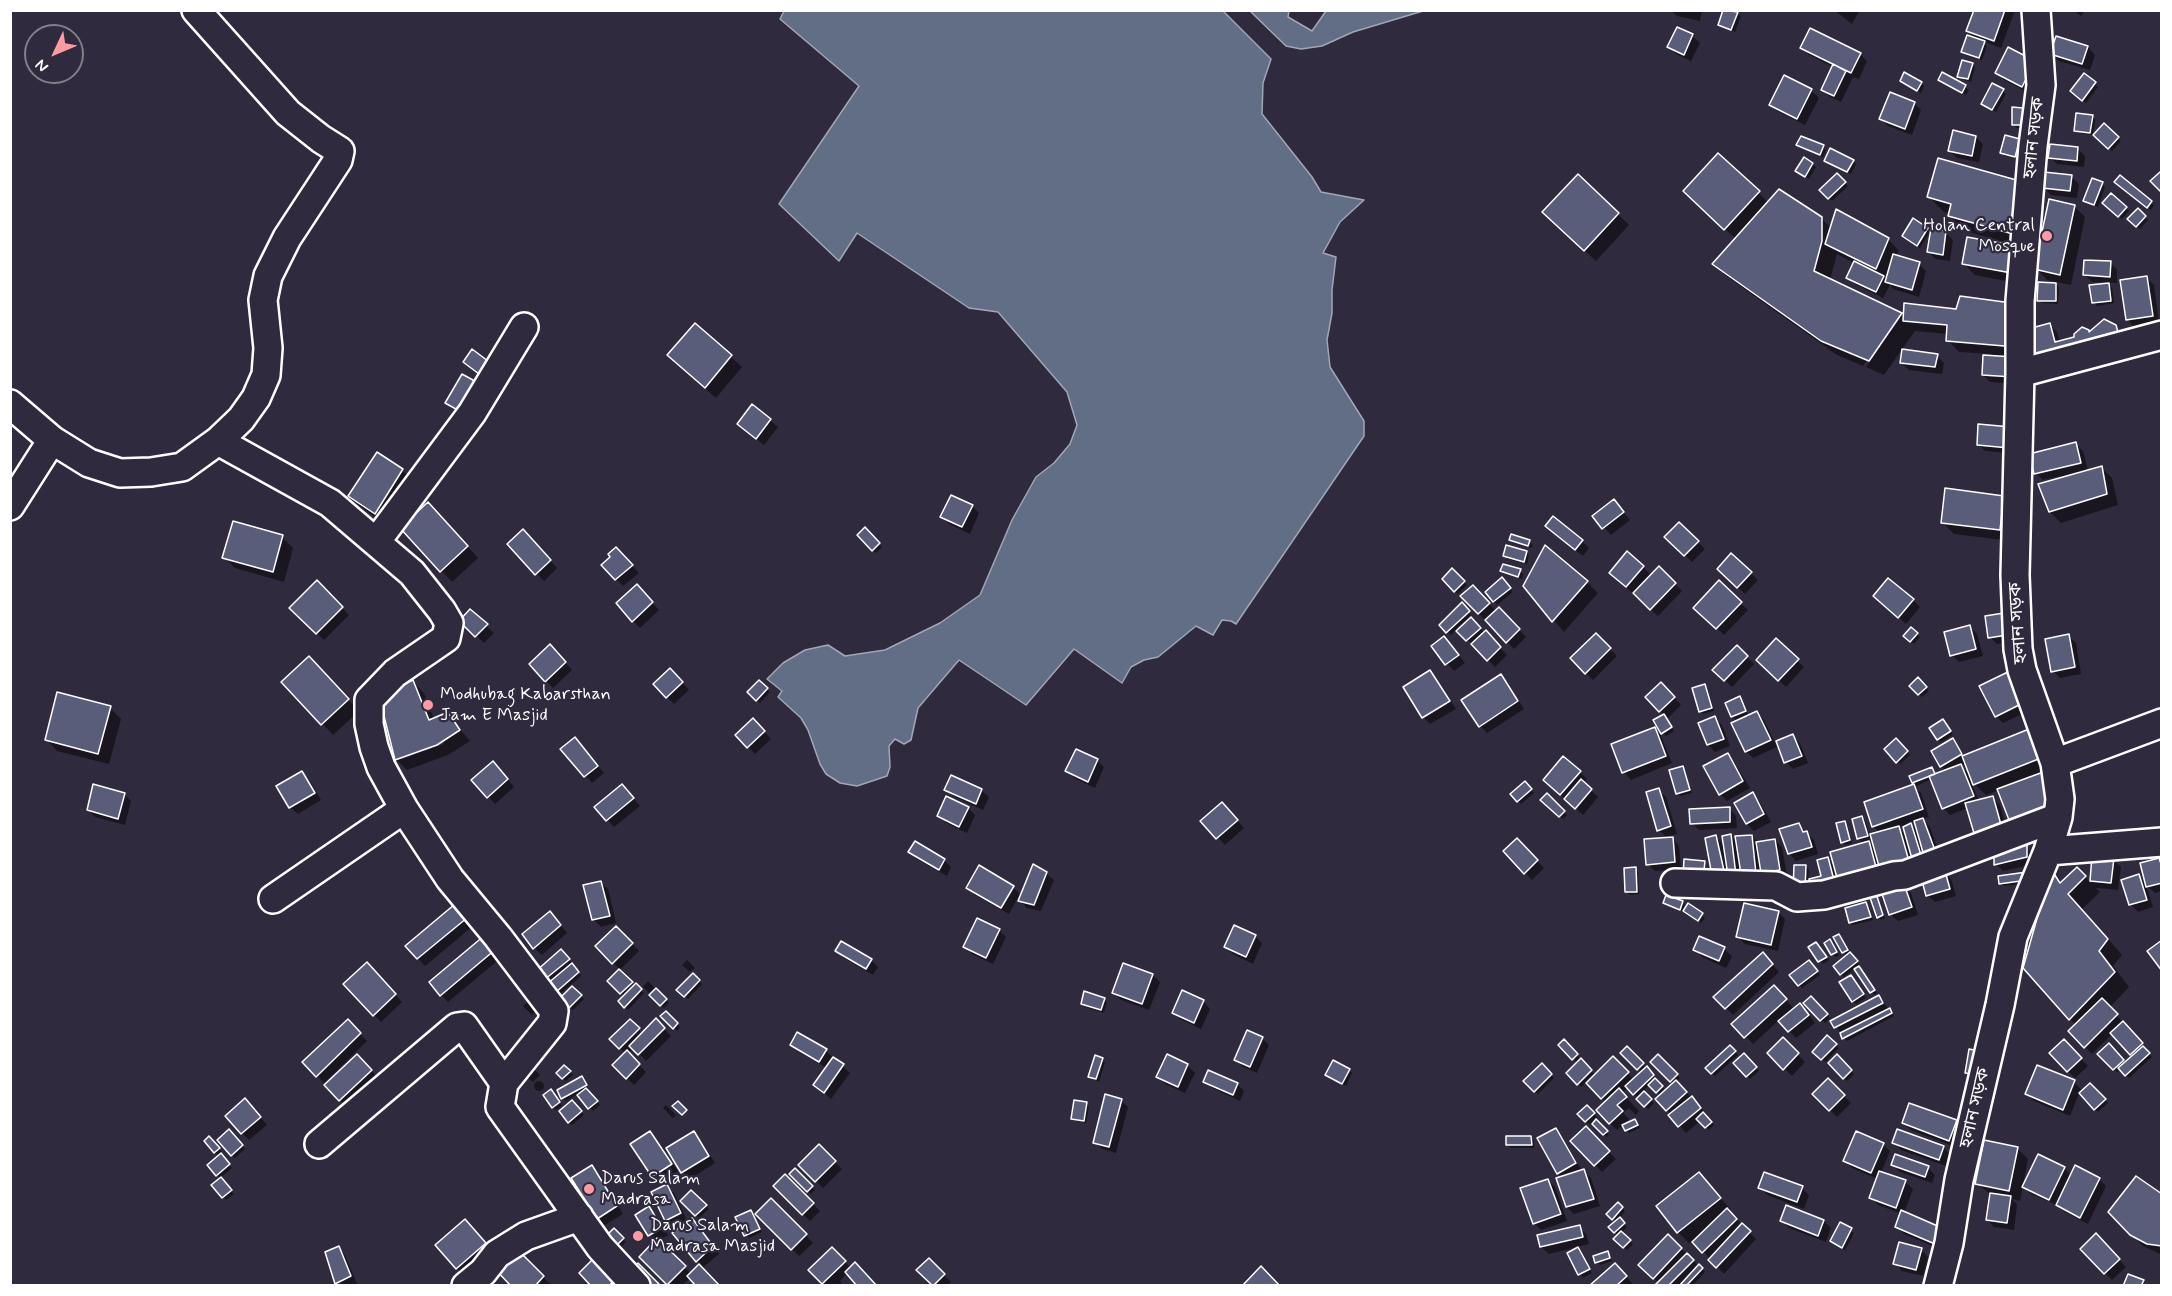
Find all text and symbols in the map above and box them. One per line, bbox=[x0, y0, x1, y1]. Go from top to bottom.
north arrow bbox=[24, 24, 84, 84]
text: N bbox=[31, 54, 53, 77]
street label: হলান সড়ক bbox=[2020, 96, 2050, 180]
place label: Holan Central Mosque bbox=[1923, 215, 2035, 258]
marker: Holan Central Mosque bbox=[2040, 229, 2054, 243]
street label: হলান সড়ক bbox=[2005, 581, 2033, 665]
place label: Modhubag Kabarsthan Jam E Masjid bbox=[440, 684, 611, 726]
marker: Modhubag Kabarsthan Jam E Masjid bbox=[421, 698, 435, 712]
street label: হলান সড়ক bbox=[1956, 1066, 1996, 1150]
place label: Darus Salam Madrasa bbox=[601, 1168, 700, 1210]
marker: Darus Salam Madrasa bbox=[582, 1182, 596, 1196]
place label: Darus Salam Madrasa Masjid bbox=[650, 1215, 775, 1258]
marker: Darus Salam Madrasa Masjid bbox=[631, 1229, 645, 1243]

